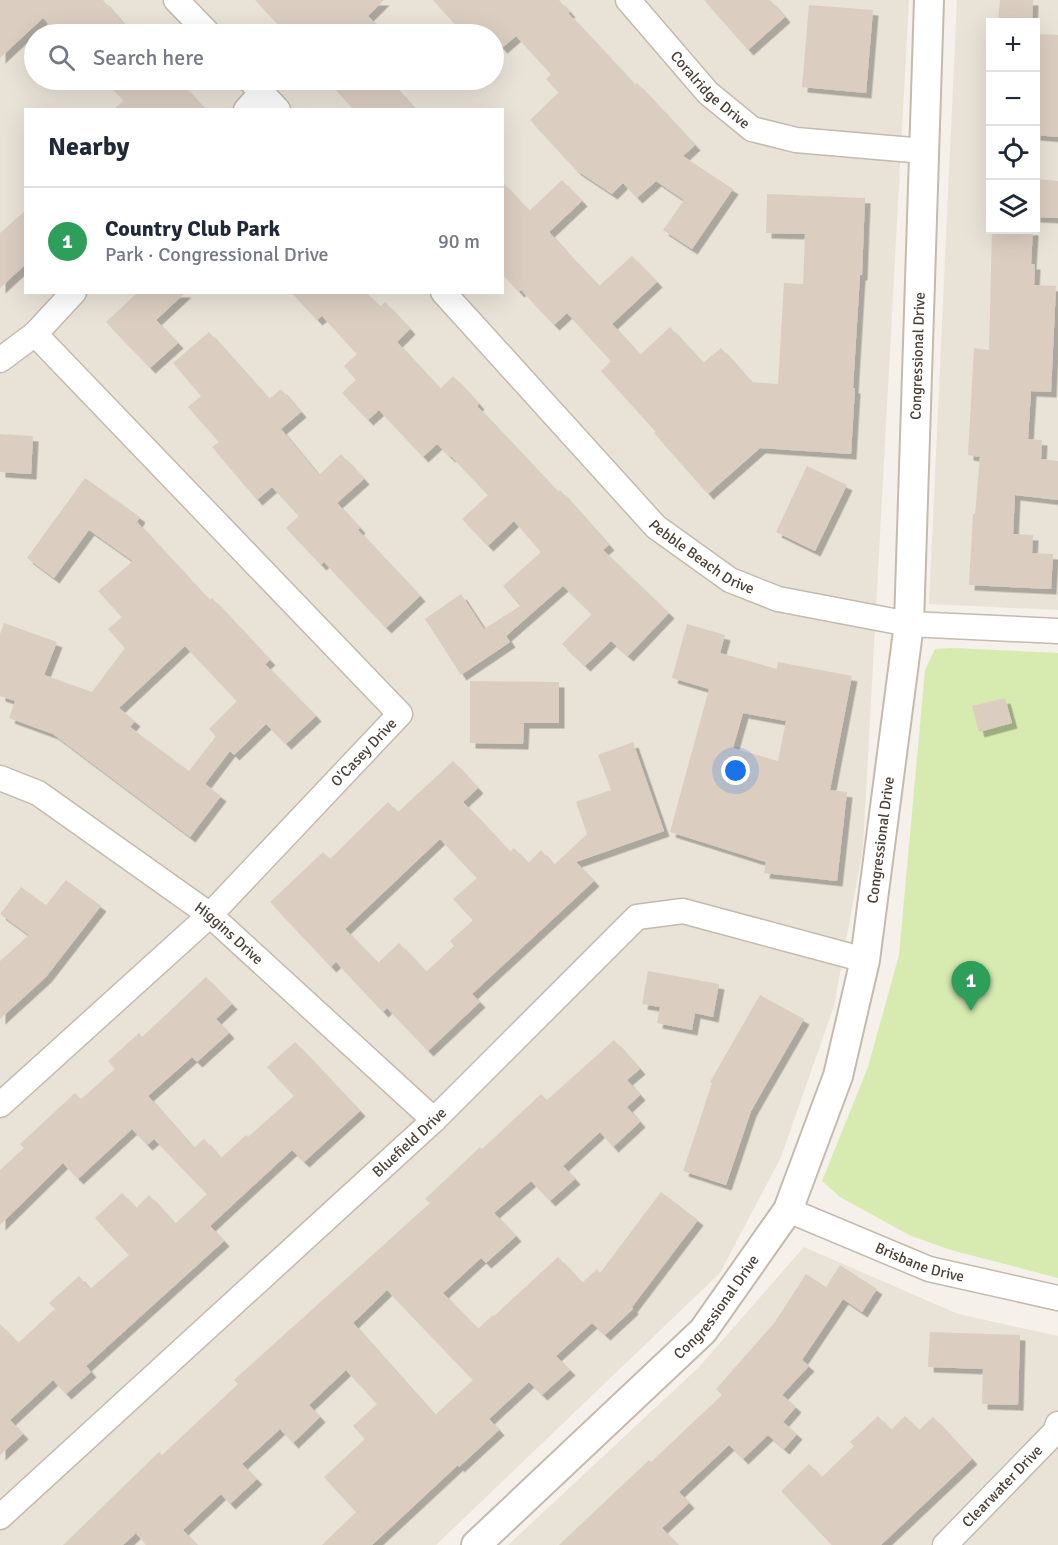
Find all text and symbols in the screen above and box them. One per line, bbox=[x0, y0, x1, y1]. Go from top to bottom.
map controls bbox=[986, 18, 1040, 234]
button: + bbox=[986, 18, 1040, 72]
search box bbox=[24, 24, 504, 90]
icon: search bbox=[45, 41, 78, 74]
text: Search here bbox=[93, 44, 204, 71]
street label: Coralridge Drive bbox=[667, 47, 754, 133]
button: − bbox=[986, 72, 1040, 126]
button: locate bbox=[986, 126, 1040, 180]
text: Nearby bbox=[48, 131, 129, 163]
button: layers bbox=[986, 180, 1040, 234]
text: Country Club Park bbox=[105, 215, 280, 242]
text: 1 bbox=[62, 229, 73, 254]
text: 90 m bbox=[438, 229, 480, 254]
text: Park · Congressional Drive bbox=[105, 242, 329, 267]
street label: Congressional Drive bbox=[907, 292, 929, 420]
street label: Pebble Beach Drive bbox=[645, 516, 757, 598]
street label: O'Casey Drive bbox=[327, 714, 400, 790]
your location bbox=[721, 756, 750, 785]
street label: Congressional Drive bbox=[863, 775, 898, 905]
street label: Higgins Drive bbox=[191, 898, 267, 968]
pin: 1 bbox=[952, 962, 990, 1011]
street label: Bluefield Drive bbox=[369, 1104, 450, 1181]
street label: Brisbane Drive bbox=[872, 1238, 966, 1286]
street label: Congressional Drive bbox=[670, 1251, 763, 1363]
street label: Clearwater Drive bbox=[958, 1441, 1046, 1531]

